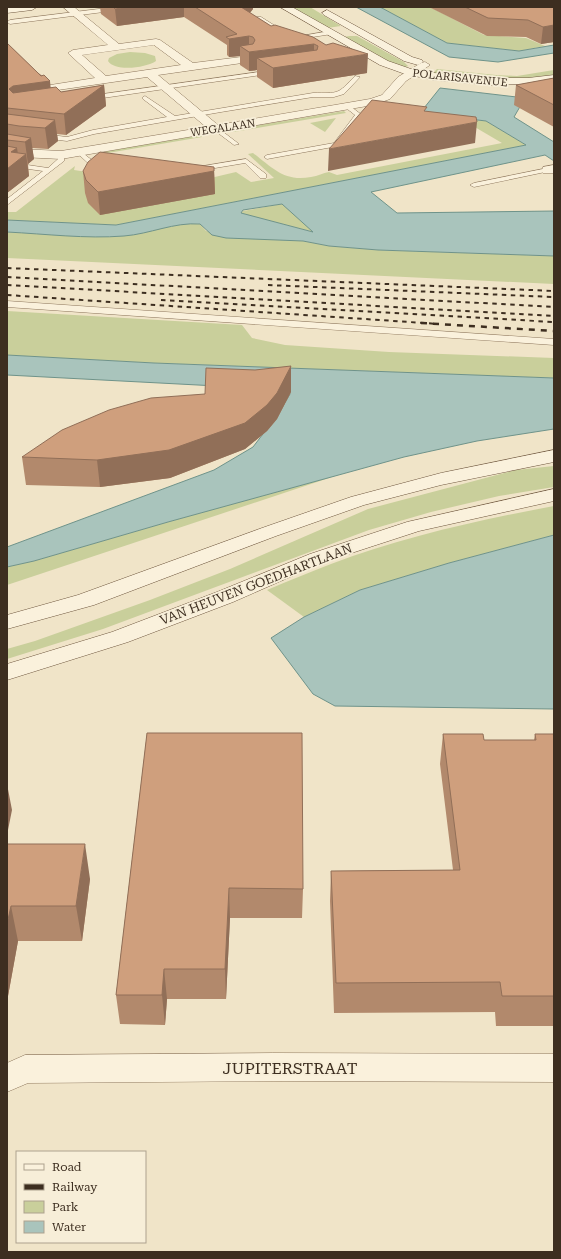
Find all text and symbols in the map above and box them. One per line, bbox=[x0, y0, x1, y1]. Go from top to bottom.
street label: POLARISAVENUE bbox=[412, 67, 508, 89]
street label: WEGALAAN bbox=[190, 116, 257, 140]
street label: VAN HEUVEN GOEDHARTLAAN bbox=[158, 540, 354, 628]
street label: JUPITERSTRAAT bbox=[223, 1059, 358, 1078]
legend bbox=[16, 1151, 146, 1243]
text: Road bbox=[52, 1160, 82, 1174]
text: Railway bbox=[52, 1180, 98, 1194]
text: Park bbox=[52, 1200, 79, 1214]
text: Water bbox=[52, 1220, 86, 1234]

